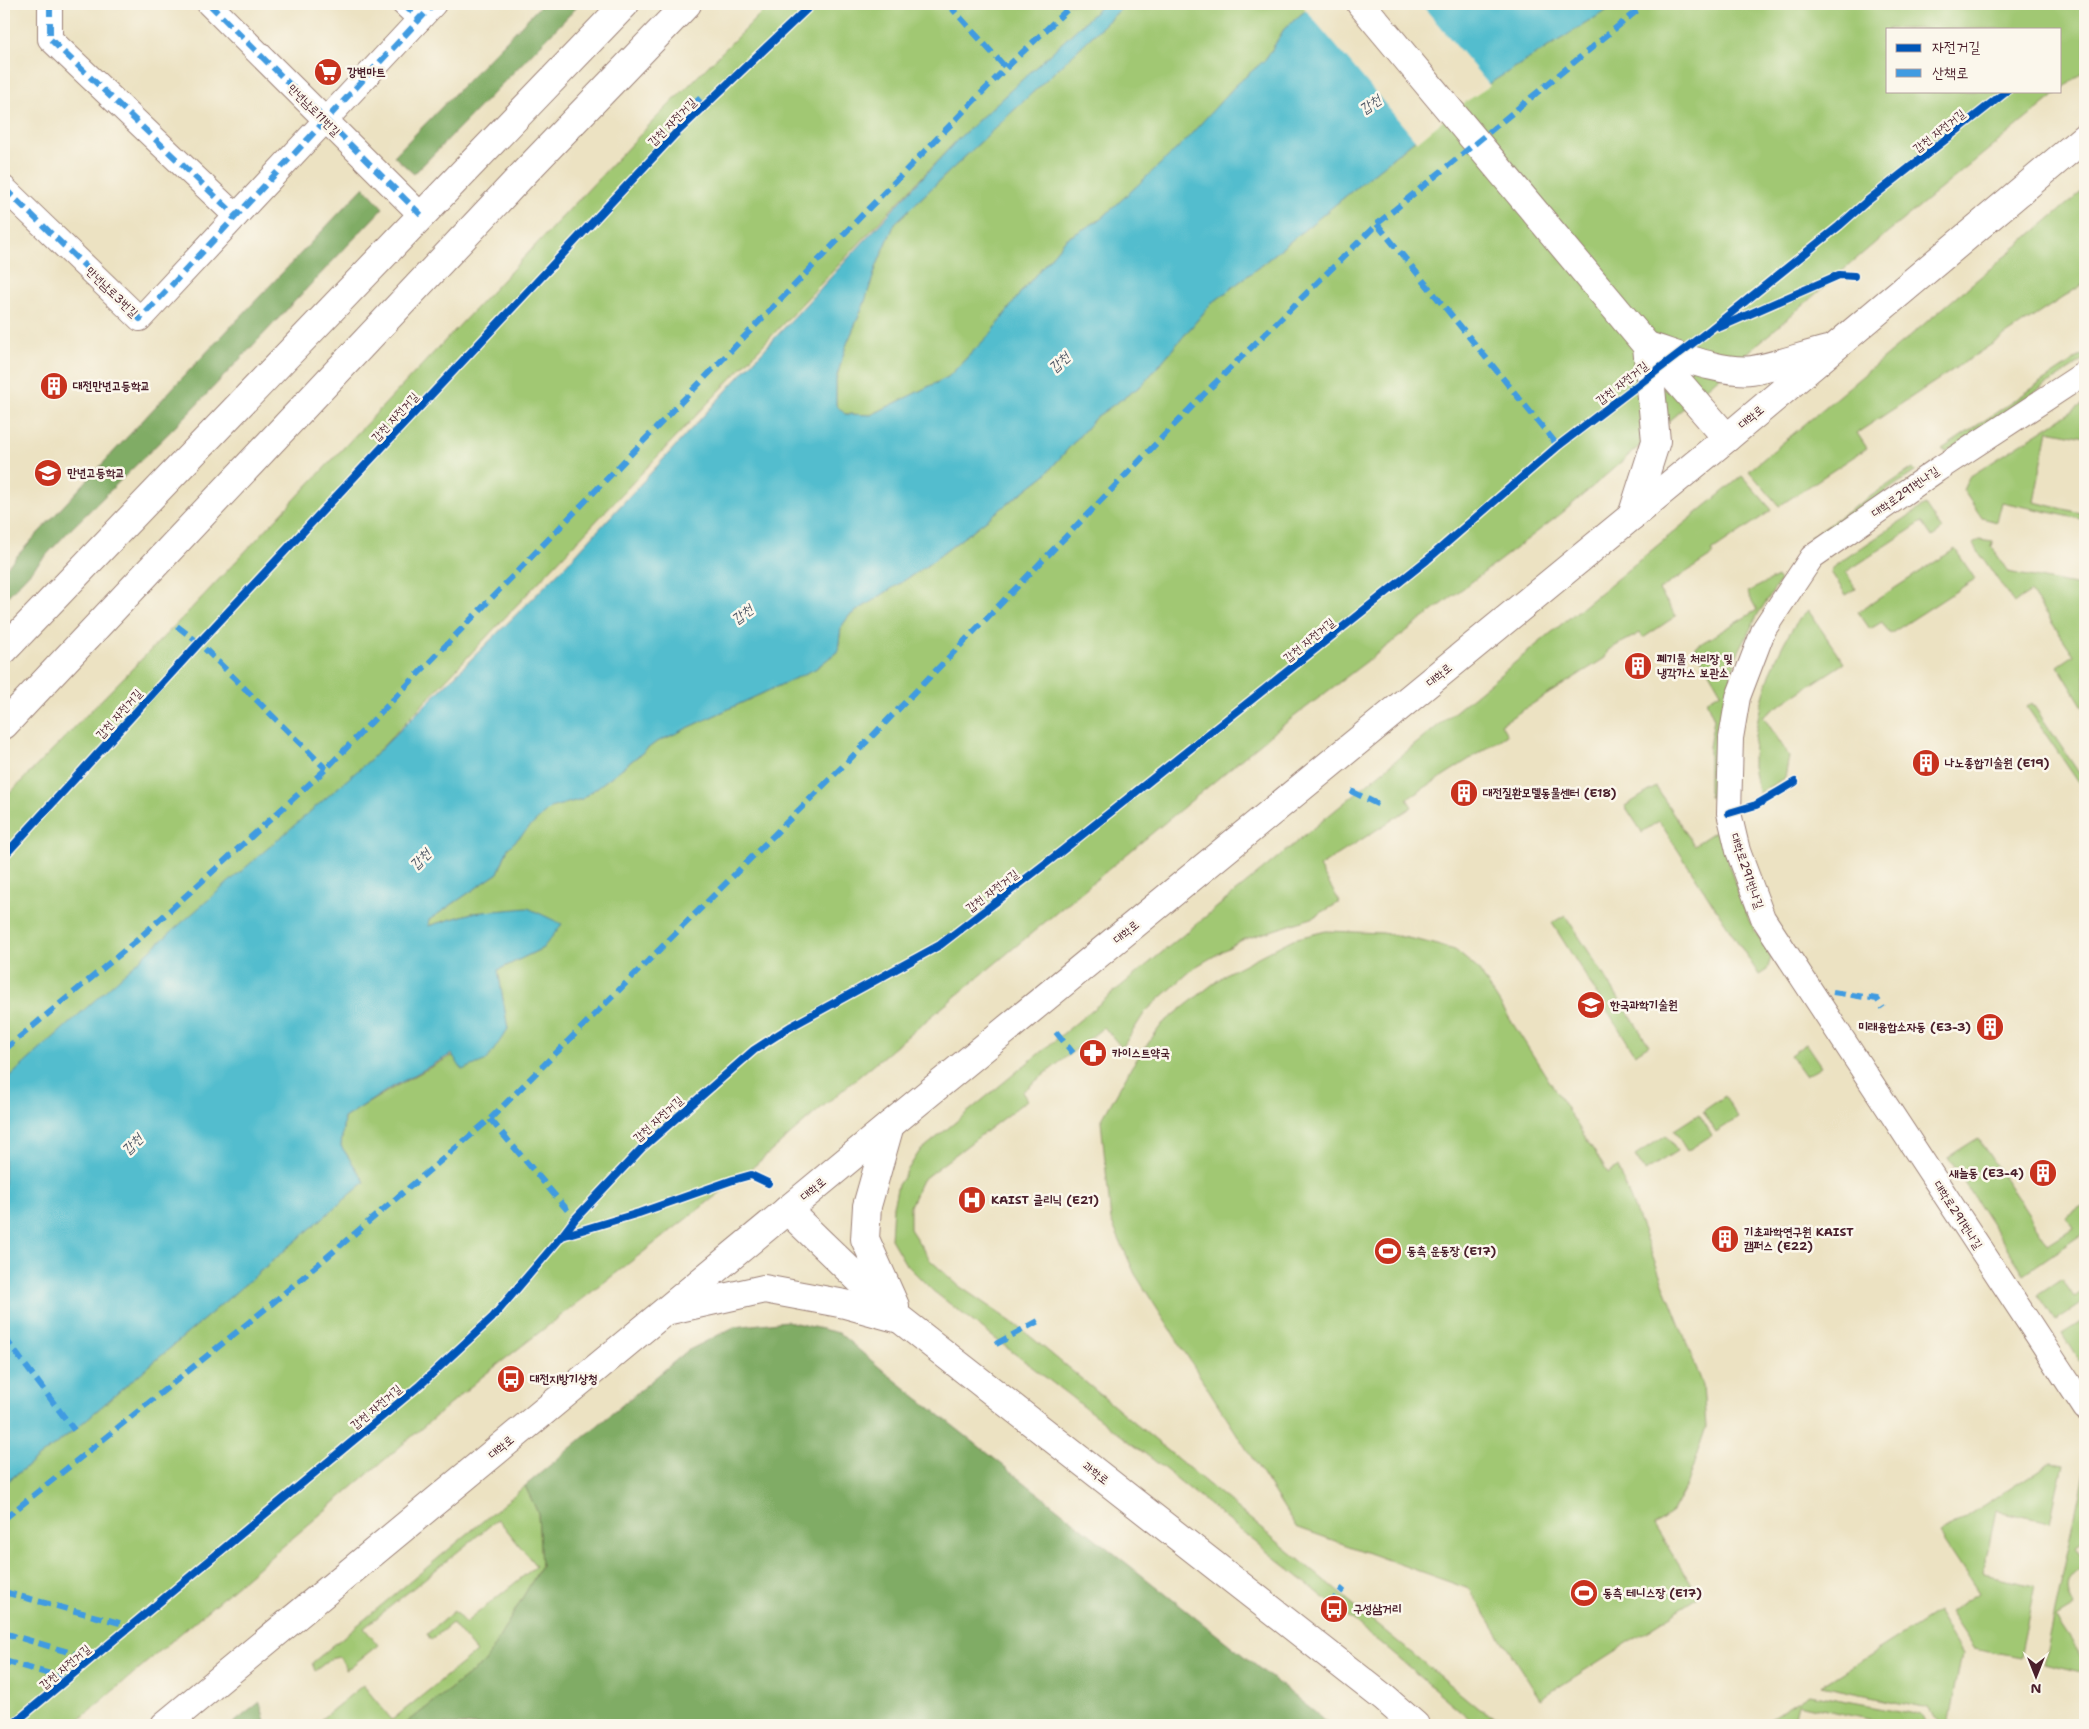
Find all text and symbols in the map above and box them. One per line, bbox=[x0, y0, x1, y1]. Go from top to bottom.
legend bbox=[1886, 28, 2062, 92]
text: 자전거길 bbox=[1932, 37, 1980, 57]
supermarket icon: 강변마트 bbox=[313, 57, 343, 87]
text: 산책로 bbox=[1932, 63, 1968, 83]
place label: 강변마트 bbox=[347, 64, 386, 80]
street label: 만년남로11번길 bbox=[284, 80, 344, 140]
water label: 갑천 bbox=[1356, 89, 1386, 118]
street label: 갑천 자전거길 bbox=[644, 94, 700, 150]
street label: 갑천 자전거길 bbox=[1910, 105, 1969, 156]
street label: 만년남로3번길 bbox=[83, 263, 142, 321]
water label: 갑천 bbox=[1045, 347, 1075, 376]
street label: 갑천 자전거길 bbox=[1593, 357, 1652, 408]
building icon: 대전만년고등학교 bbox=[39, 371, 69, 401]
place label: 대전만년고등학교 bbox=[72, 378, 150, 394]
street label: 갑천 자전거길 bbox=[368, 389, 422, 445]
street label: 대학로 bbox=[1735, 402, 1767, 432]
school or university icon: 만년고등학교 bbox=[33, 458, 63, 488]
street label: 대학로291번나길 bbox=[1868, 463, 1942, 521]
place label: 만년고등학교 bbox=[67, 465, 125, 481]
water label: 갑천 bbox=[728, 599, 758, 628]
street label: 갑천 자전거길 bbox=[1280, 614, 1338, 666]
building icon: 폐기물 처리장 및 냉각가스 보관소 bbox=[1623, 651, 1653, 681]
place label: 폐기물 처리장 및 냉각가스 보관소 bbox=[1656, 651, 1733, 681]
street label: 대학로 bbox=[1423, 660, 1455, 690]
street label: 갑천 자전거길 bbox=[92, 685, 146, 742]
building icon: 나노종합기술원 (E19) bbox=[1911, 748, 1941, 778]
place label: 나노종합기술원 (E19) bbox=[1944, 755, 2050, 771]
building icon: 대전질환모델동물센터 (E18) bbox=[1449, 778, 1479, 808]
place label: 대전질환모델동물센터 (E18) bbox=[1482, 785, 1617, 801]
street label: 대학로291번나길 bbox=[1727, 831, 1767, 911]
water label: 갑천 bbox=[406, 843, 436, 873]
street label: 갑천 자전거길 bbox=[962, 866, 1022, 916]
street label: 대학로 bbox=[1110, 917, 1142, 947]
school or university icon: 한국과학기술원 bbox=[1576, 990, 1606, 1020]
place label: 한국과학기술원 bbox=[1609, 997, 1678, 1013]
building icon: 미래융합소자동 (E3-3) bbox=[1975, 1012, 2005, 1042]
place label: 미래융합소자동 (E3-3) bbox=[1858, 1019, 1971, 1035]
pharmacy icon: 카이스트약국 bbox=[1078, 1038, 1108, 1068]
place label: 카이스트약국 bbox=[1112, 1045, 1170, 1061]
street label: 갑천 자전거길 bbox=[630, 1092, 687, 1146]
water label: 갑천 bbox=[118, 1128, 148, 1158]
building icon: 새늘동 (E3-4) bbox=[2028, 1158, 2058, 1188]
place label: 새늘동 (E3-4) bbox=[1948, 1165, 2024, 1181]
street label: 대학로 bbox=[797, 1174, 829, 1204]
street label: 대학로291번나길 bbox=[1930, 1178, 1986, 1253]
hospital icon: KAIST 클리닉 (E21) bbox=[957, 1185, 987, 1215]
place label: KAIST 클리닉 (E21) bbox=[991, 1192, 1099, 1208]
building icon: 기초과학연구원 KAIST 캠퍼스 (E22) bbox=[1710, 1224, 1740, 1254]
place label: 기초과학연구원 KAIST 캠퍼스 (E22) bbox=[1744, 1224, 1854, 1254]
sports icon: 동측 운동장 (E17) bbox=[1373, 1236, 1403, 1266]
place label: 동측 운동장 (E17) bbox=[1407, 1243, 1497, 1259]
bus stop icon: 대전지방기상청 bbox=[496, 1364, 526, 1394]
place label: 대전지방기상청 bbox=[529, 1371, 598, 1387]
street label: 갑천 자전거길 bbox=[347, 1381, 405, 1433]
street label: 대학로 bbox=[485, 1432, 517, 1462]
street label: 과학로 bbox=[1080, 1458, 1112, 1488]
sports icon: 동측 테니스장 (E17) bbox=[1569, 1578, 1599, 1608]
place label: 동측 테니스장 (E17) bbox=[1603, 1585, 1702, 1601]
bus stop icon: 구성삼거리 bbox=[1319, 1594, 1349, 1624]
place label: 구성삼거리 bbox=[1353, 1601, 1401, 1617]
street label: 갑천 자전거길 bbox=[36, 1641, 94, 1693]
north arrow bbox=[2012, 1652, 2062, 1702]
text: N bbox=[2030, 1680, 2042, 1698]

